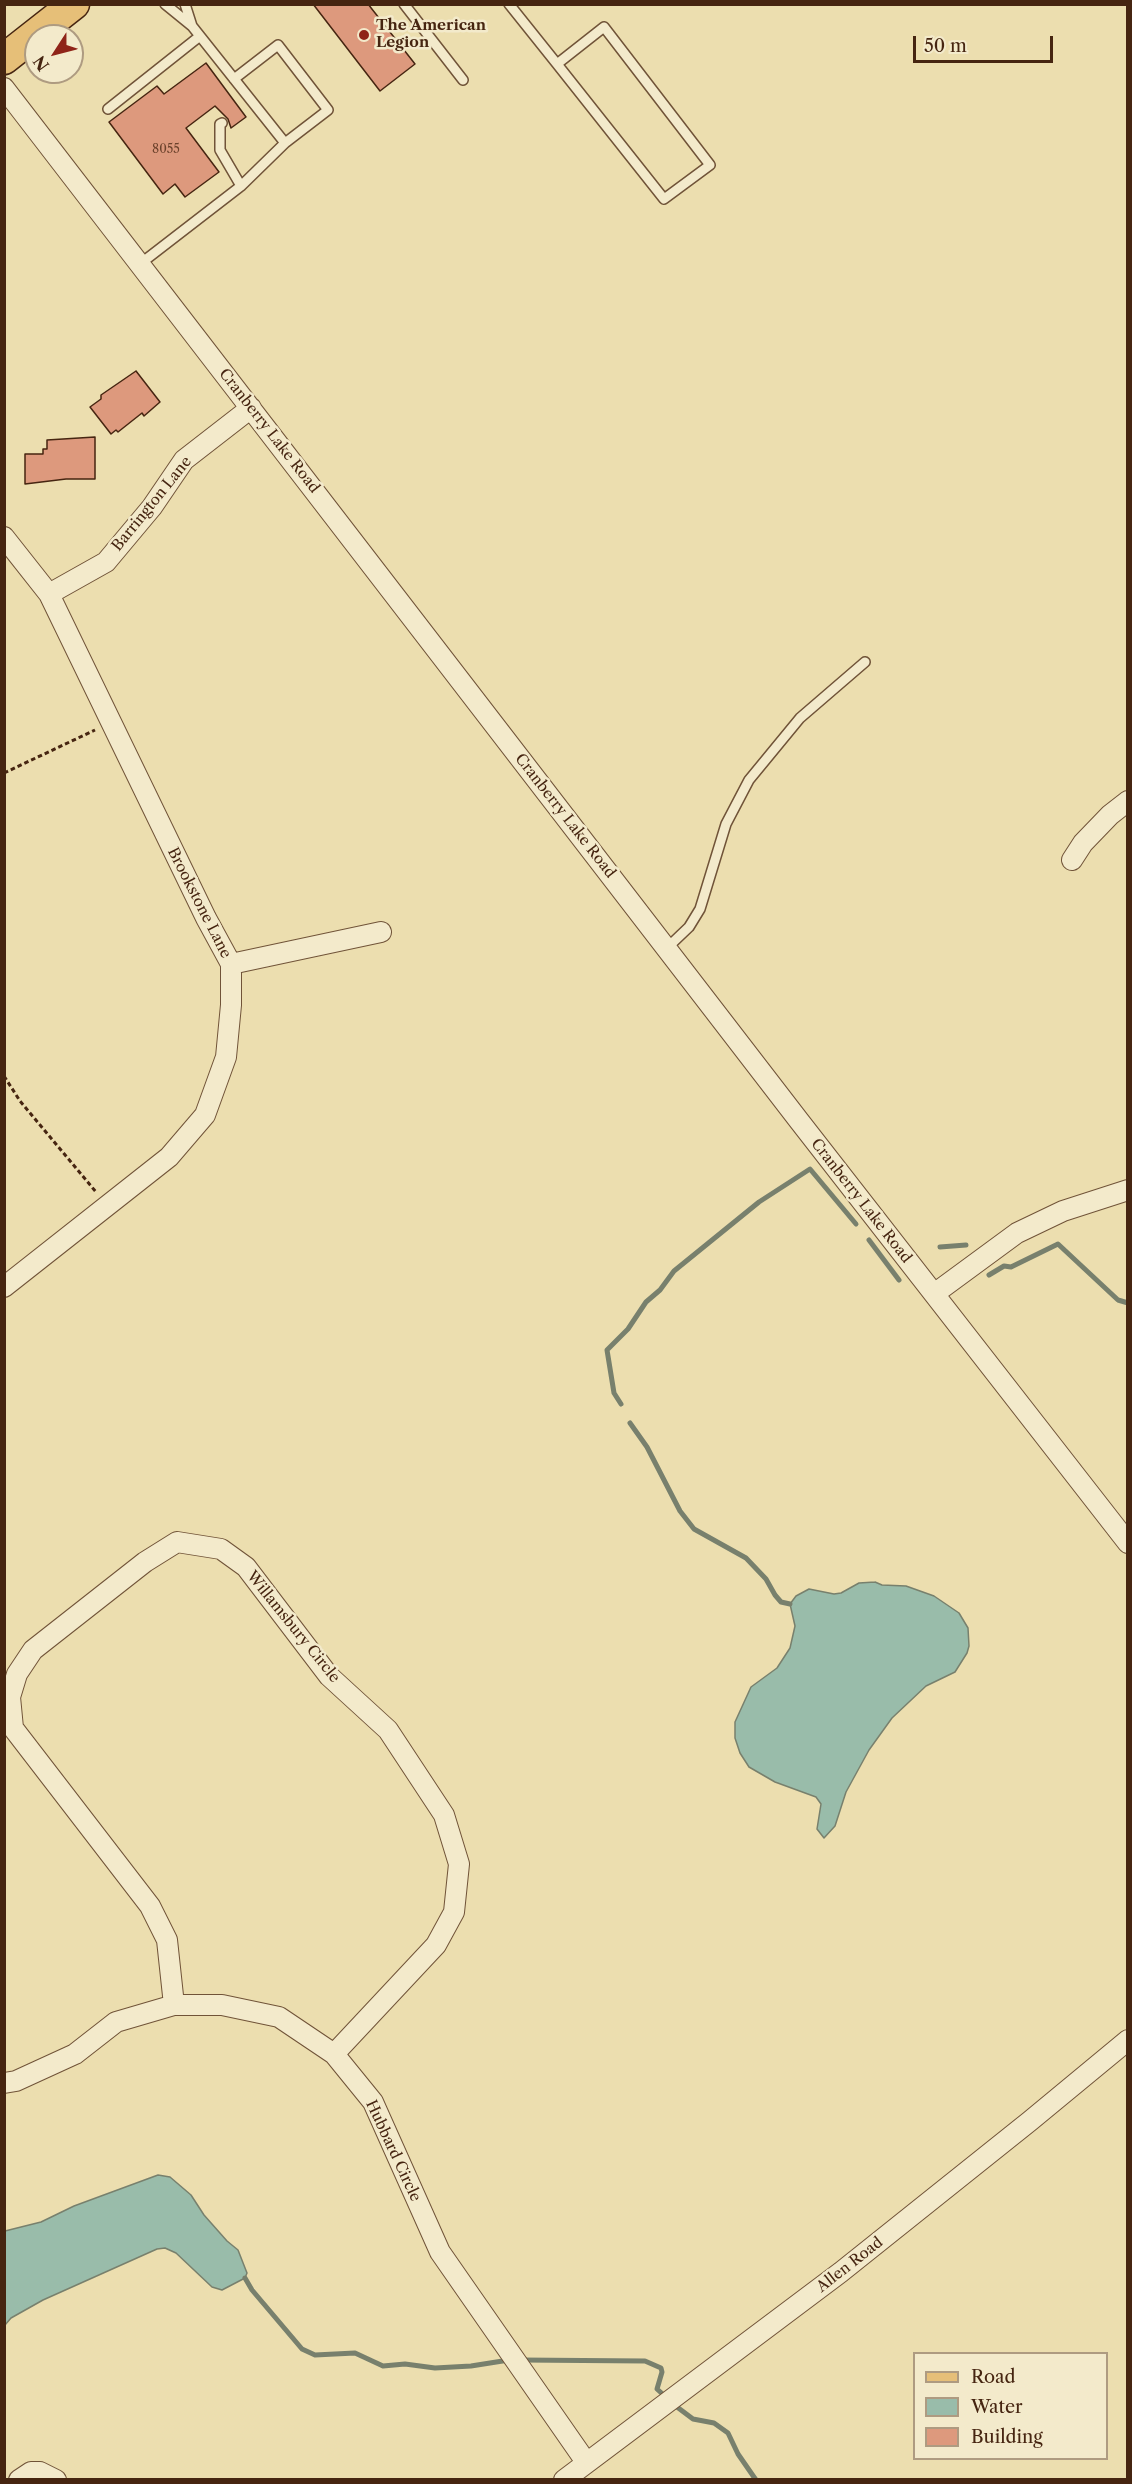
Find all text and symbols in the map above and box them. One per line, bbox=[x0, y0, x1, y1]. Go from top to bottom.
place label: The American Legion bbox=[376, 17, 486, 52]
north arrow bbox=[24, 24, 84, 84]
scale bar bbox=[916, 24, 1056, 62]
marker: The American Legion bbox=[357, 28, 371, 42]
text: 50 m bbox=[924, 35, 967, 57]
text: N bbox=[29, 52, 53, 75]
house number: 8055 bbox=[152, 143, 180, 157]
street label: Cranberry Lake Road bbox=[215, 365, 323, 497]
street label: Barrington Lane bbox=[108, 453, 196, 555]
street label: Cranberry Lake Road bbox=[511, 750, 619, 882]
street label: Brookstone Lane bbox=[163, 845, 235, 961]
street label: Cranberry Lake Road bbox=[807, 1135, 915, 1267]
street label: Willamsbury Circle bbox=[243, 1568, 343, 1686]
street label: Hubbard Circle bbox=[362, 2097, 424, 2205]
street label: Allen Road bbox=[813, 2234, 887, 2296]
legend bbox=[913, 2352, 1108, 2460]
text: Road bbox=[971, 2366, 1016, 2388]
text: Water bbox=[971, 2396, 1023, 2418]
text: Building bbox=[971, 2426, 1043, 2448]

